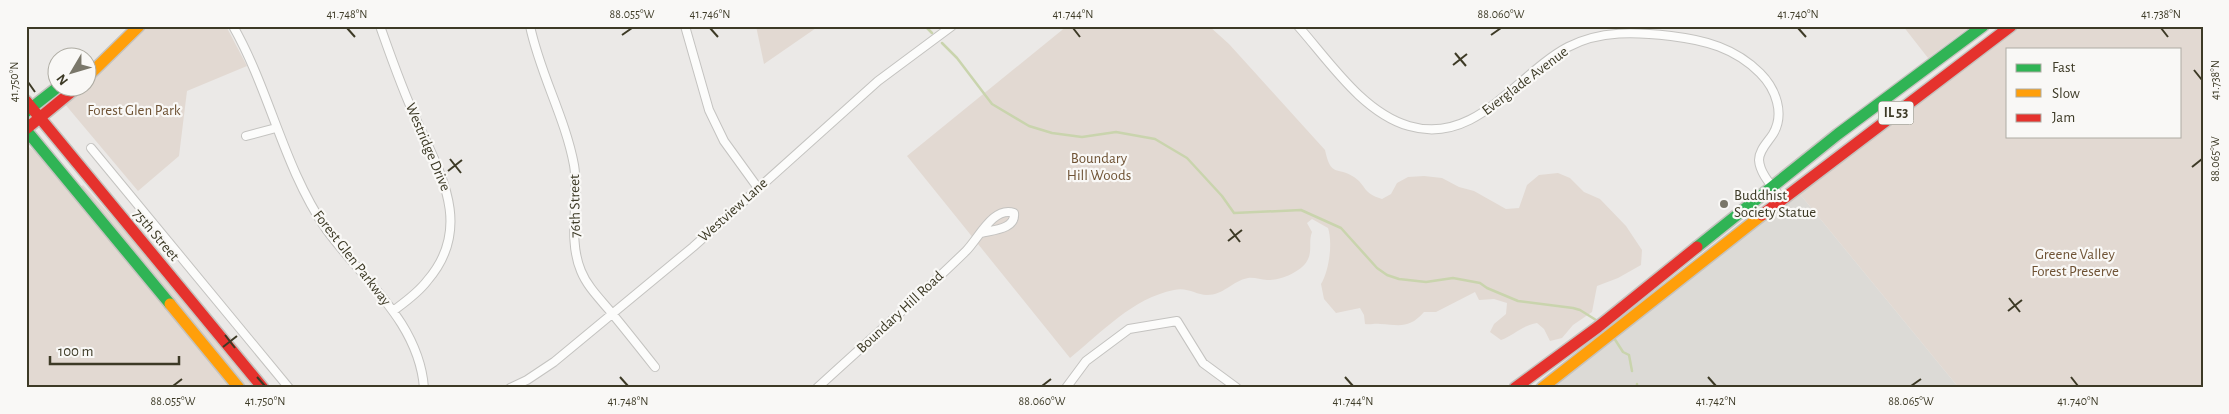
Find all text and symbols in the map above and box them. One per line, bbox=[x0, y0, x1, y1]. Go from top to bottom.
text: 41.748°N bbox=[327, 8, 367, 20]
text: 88.055°W bbox=[610, 8, 655, 20]
text: 41.746°N bbox=[690, 8, 730, 20]
text: 41.744°N bbox=[1053, 8, 1093, 20]
text: 88.060°W bbox=[1478, 8, 1525, 20]
text: 41.740°N bbox=[1777, 8, 1819, 20]
text: 41.738°N bbox=[2141, 8, 2181, 20]
street label: Everglade Avenue bbox=[1479, 44, 1571, 118]
north arrow bbox=[48, 48, 98, 98]
legend bbox=[2006, 48, 2182, 138]
text: Fast bbox=[2052, 60, 2076, 75]
text: 41.738°N bbox=[2209, 60, 2221, 100]
text: 41.750°N bbox=[8, 62, 20, 102]
text: N bbox=[54, 71, 71, 88]
text: Slow bbox=[2052, 86, 2080, 101]
street label: Westridge Drive bbox=[403, 101, 453, 193]
road number: IL 53 bbox=[1878, 102, 1914, 125]
park label: Forest Glen Park bbox=[87, 103, 181, 118]
text: Jam bbox=[2052, 110, 2075, 125]
text: 88.065°W bbox=[2209, 136, 2221, 182]
park label: Boundary Hill Woods bbox=[1067, 151, 1131, 183]
street label: 76th Street bbox=[567, 174, 583, 238]
street label: Westview Lane bbox=[696, 175, 770, 245]
place label: Buddhist Society Statue bbox=[1734, 188, 1816, 220]
marker: Buddhist Society Statue bbox=[1718, 198, 1730, 210]
street label: 75th Street bbox=[130, 206, 182, 264]
street label: Forest Glen Parkway bbox=[310, 208, 394, 309]
park label: Greene Valley Forest Preserve bbox=[2031, 247, 2119, 279]
street label: Boundary Hill Road bbox=[854, 268, 946, 356]
scale bar bbox=[50, 334, 179, 366]
text: 100 m bbox=[58, 344, 93, 359]
text: 88.055°W bbox=[151, 395, 196, 407]
text: 41.750°N bbox=[245, 395, 285, 407]
text: 41.748°N bbox=[608, 395, 648, 407]
text: 88.060°W bbox=[1019, 395, 1066, 407]
text: 41.744°N bbox=[1333, 395, 1373, 407]
text: 41.742°N bbox=[1696, 395, 1736, 407]
text: 88.065°W bbox=[1888, 395, 1934, 407]
text: 41.740°N bbox=[2057, 395, 2099, 407]

